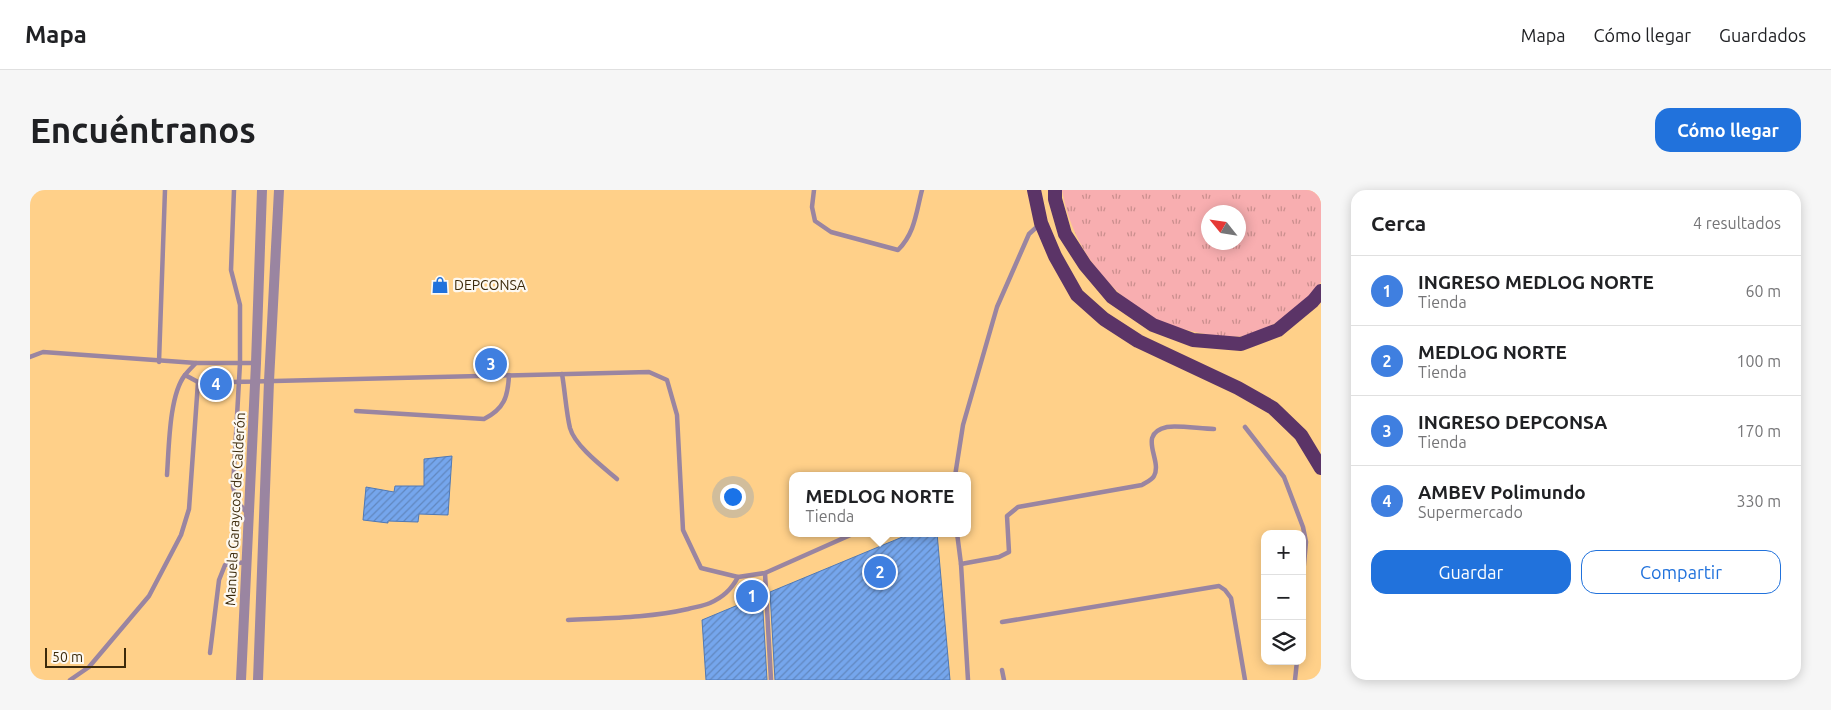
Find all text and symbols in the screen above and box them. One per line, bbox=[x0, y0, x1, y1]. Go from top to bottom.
text: Mapa bbox=[25, 21, 87, 48]
text: Mapa bbox=[1521, 25, 1566, 45]
text: Cómo llegar bbox=[1594, 25, 1691, 45]
text: Guardados bbox=[1719, 25, 1806, 45]
button: Cómo llegar bbox=[1655, 108, 1801, 152]
text: Encuéntranos bbox=[30, 110, 256, 150]
north arrow bbox=[1201, 205, 1246, 250]
text: Cerca bbox=[1371, 211, 1426, 235]
text: 4 resultados bbox=[1693, 214, 1781, 232]
text: INGRESO MEDLOG NORTE bbox=[1418, 271, 1654, 293]
shop icon: DEPCONSA bbox=[430, 275, 450, 295]
place label: DEPCONSA bbox=[454, 277, 526, 293]
text: 1 bbox=[1382, 282, 1392, 300]
text: 60 m bbox=[1745, 282, 1781, 300]
text: Tienda bbox=[1418, 293, 1467, 311]
text: MEDLOG NORTE bbox=[1418, 341, 1567, 363]
pin: 3 bbox=[475, 345, 507, 383]
text: 2 bbox=[1382, 352, 1392, 370]
text: 100 m bbox=[1736, 352, 1781, 370]
text: Tienda bbox=[1418, 363, 1467, 381]
pin: 4 bbox=[200, 365, 232, 403]
text: INGRESO DEPCONSA bbox=[1418, 411, 1607, 433]
street label: Manuela Garaycoa de Calderón bbox=[222, 412, 248, 606]
text: 3 bbox=[1382, 422, 1392, 440]
text: 170 m bbox=[1736, 422, 1781, 440]
text: Tienda bbox=[1418, 433, 1467, 451]
popup bbox=[789, 472, 971, 537]
text: AMBEV Polimundo bbox=[1418, 481, 1586, 503]
your location bbox=[720, 484, 746, 510]
text: MEDLOG NORTE bbox=[806, 485, 954, 507]
text: 4 bbox=[1382, 492, 1392, 510]
text: 330 m bbox=[1736, 492, 1781, 510]
text: Supermercado bbox=[1418, 503, 1523, 521]
text: Tienda bbox=[806, 507, 854, 525]
map controls bbox=[1261, 530, 1306, 665]
button: + bbox=[1261, 530, 1306, 575]
button: Guardar bbox=[1371, 550, 1571, 594]
button: Compartir bbox=[1581, 550, 1781, 594]
pin: 2 bbox=[864, 553, 896, 591]
button: − bbox=[1261, 575, 1306, 620]
pin: 1 bbox=[736, 577, 768, 615]
button: layers bbox=[1261, 620, 1306, 665]
scale bar bbox=[45, 645, 126, 668]
text: 50 m bbox=[52, 649, 83, 665]

